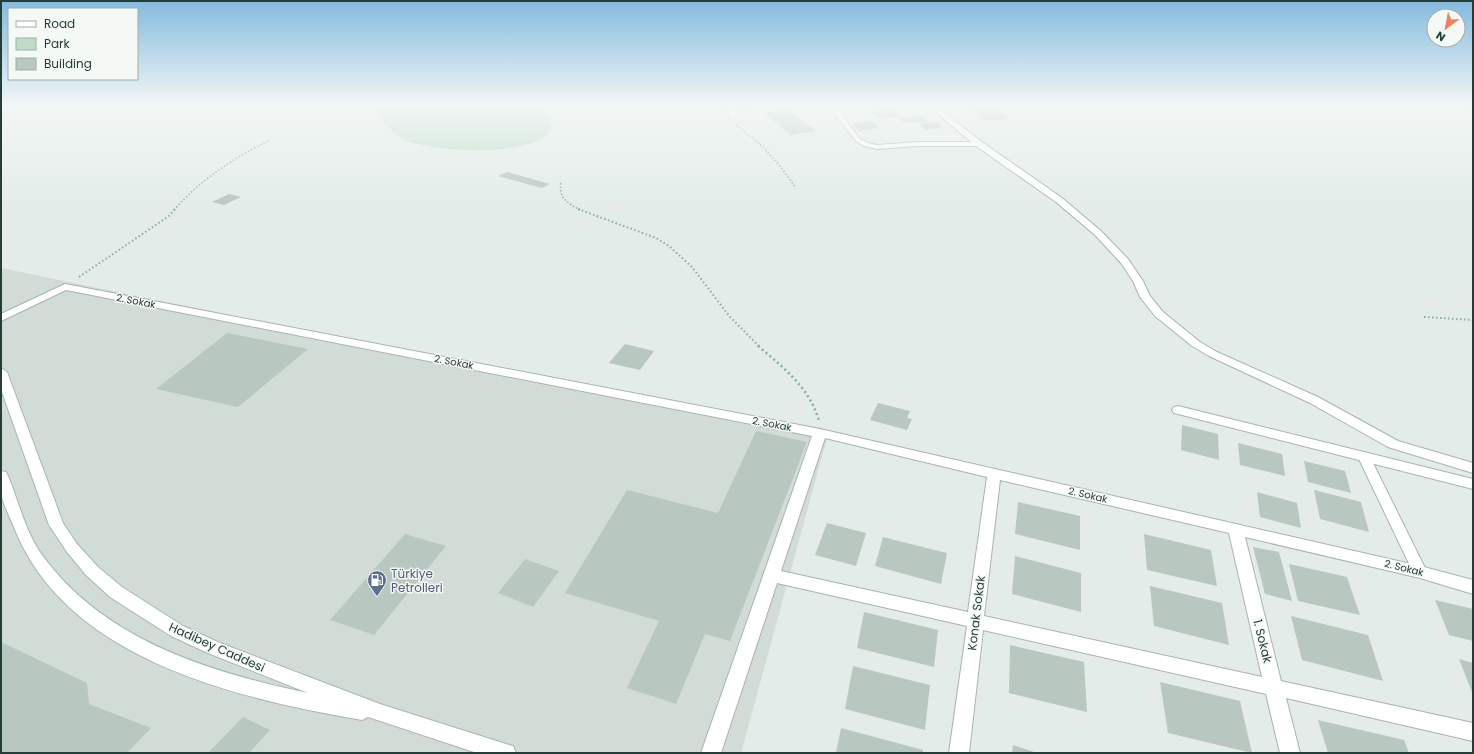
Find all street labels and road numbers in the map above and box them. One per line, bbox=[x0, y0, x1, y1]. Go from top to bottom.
street label: 2. Sokak bbox=[115, 290, 158, 312]
street label: 2. Sokak bbox=[433, 351, 476, 373]
street label: 2. Sokak bbox=[751, 413, 794, 435]
street label: 2. Sokak bbox=[1067, 483, 1110, 507]
street label: 2. Sokak bbox=[1383, 556, 1426, 580]
street label: Konak Sokak bbox=[963, 574, 989, 651]
street label: 1. Sokak bbox=[1249, 617, 1277, 666]
street label: Hadibey Caddesi bbox=[166, 618, 268, 676]

